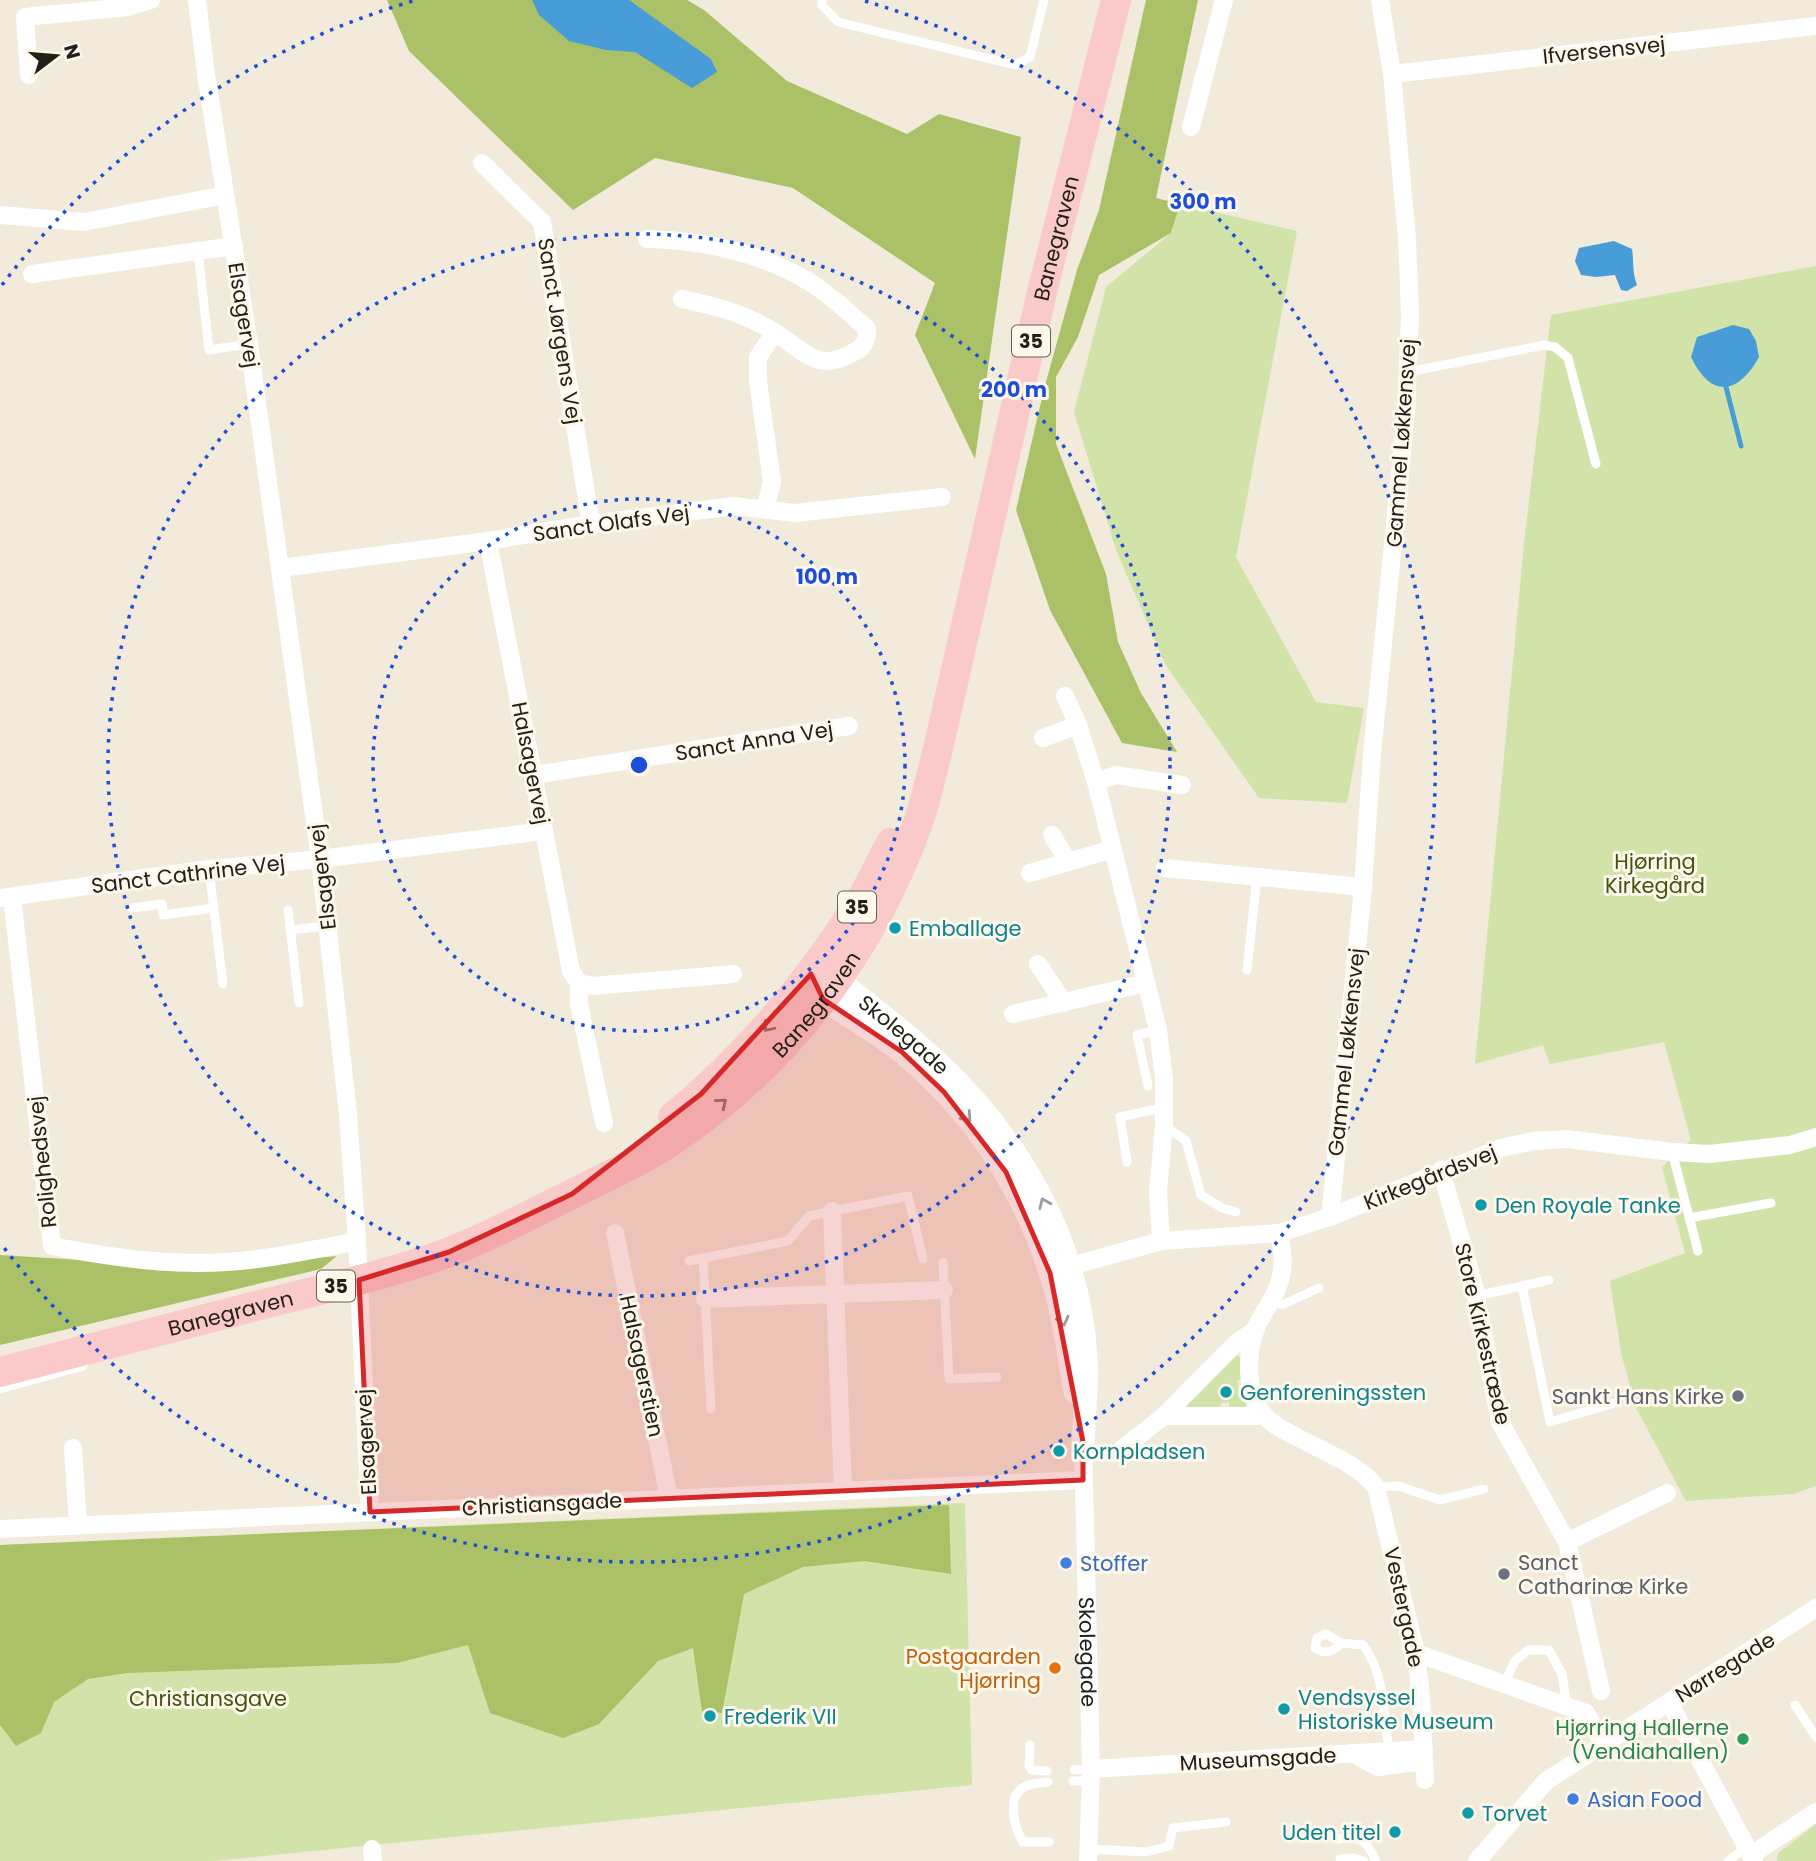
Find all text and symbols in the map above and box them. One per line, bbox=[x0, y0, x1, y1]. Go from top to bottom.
north arrow bbox=[21, 21, 91, 91]
street label: Ifversensvej bbox=[1541, 29, 1667, 71]
text: N bbox=[57, 41, 87, 62]
street label: Banegraven bbox=[1026, 173, 1085, 303]
text: 300 m bbox=[1170, 187, 1236, 216]
street label: Sanct Jørgens Vej bbox=[531, 236, 589, 426]
street label: Elsagervej bbox=[221, 260, 267, 370]
road number: 35 bbox=[1012, 326, 1050, 356]
street label: Gammel Løkkensvej bbox=[1379, 338, 1423, 548]
text: 200 m bbox=[981, 375, 1047, 404]
street label: Sanct Olafs Vej bbox=[531, 498, 691, 548]
text: 100 m bbox=[796, 562, 858, 591]
street label: Halsagervej bbox=[505, 699, 557, 827]
street label: Sanct Anna Vej bbox=[673, 714, 835, 768]
centre of rings bbox=[627, 753, 651, 777]
street label: Elsagervej bbox=[301, 823, 343, 931]
park label: Hjørring Kirkegård bbox=[1605, 847, 1705, 900]
street label: Sanct Cathrine Vej bbox=[89, 848, 287, 900]
road number: 35 bbox=[838, 892, 876, 923]
place label: Emballage bbox=[909, 914, 1022, 943]
marker: Emballage bbox=[887, 920, 903, 936]
street label: Banegraven bbox=[765, 945, 867, 1064]
street label: Gammel Løkkensvej bbox=[1321, 946, 1371, 1158]
street label: Skolegade bbox=[853, 988, 956, 1081]
one-way arrow bbox=[763, 1019, 776, 1031]
street label: Rolighedsvej bbox=[21, 1095, 63, 1229]
one-way arrow bbox=[714, 1099, 726, 1112]
one-way arrow bbox=[959, 1109, 971, 1122]
street label: Kirkegårdsvej bbox=[1359, 1137, 1501, 1217]
place label: Den Royale Tanke bbox=[1495, 1191, 1681, 1220]
marker: Den Royale Tanke bbox=[1473, 1197, 1489, 1213]
one-way arrow bbox=[1038, 1198, 1052, 1210]
street label: Store Kirkestræde bbox=[1448, 1240, 1518, 1428]
road number: 35 bbox=[317, 1270, 355, 1302]
street label: Banegraven bbox=[165, 1283, 296, 1343]
street label: Halsagerstien bbox=[613, 1292, 671, 1440]
one-way arrow bbox=[1054, 1315, 1069, 1327]
place label: Genforeningssten bbox=[1240, 1378, 1426, 1407]
place label: Sankt Hans Kirke bbox=[1552, 1382, 1724, 1411]
marker: Genforeningssten bbox=[1218, 1384, 1234, 1400]
street label: Elsagervej bbox=[349, 1388, 383, 1496]
marker: Sankt Hans Kirke bbox=[1730, 1388, 1746, 1404]
place label: Kornpladsen bbox=[1073, 1437, 1205, 1466]
marker: Kornpladsen bbox=[1051, 1443, 1067, 1459]
street label: Christiansgade bbox=[461, 1485, 623, 1523]
street label: Vestergade bbox=[1377, 1544, 1431, 1670]
place label: Sanct Catharinæ Kirke bbox=[1518, 1548, 1688, 1601]
place label: Stoffer bbox=[1080, 1549, 1148, 1578]
marker: Stoffer bbox=[1058, 1555, 1074, 1571]
marker: Sanct Catharinæ Kirke bbox=[1496, 1566, 1512, 1582]
street label: Skolegade bbox=[1072, 1596, 1104, 1708]
street label: Nørregade bbox=[1670, 1625, 1780, 1709]
place label: Postgaarden Hjørring bbox=[906, 1642, 1041, 1695]
marker: Postgaarden Hjørring bbox=[1047, 1660, 1063, 1676]
place label: Vendsyssel Historiske Museum bbox=[1298, 1683, 1494, 1736]
park label: Christiansgave bbox=[129, 1684, 287, 1713]
marker: Vendsyssel Historiske Museum bbox=[1276, 1701, 1292, 1717]
place label: Frederik VII bbox=[724, 1702, 837, 1731]
marker: Frederik VII bbox=[702, 1708, 718, 1724]
place label: Hjørring Hallerne (Vendiahallen) bbox=[1555, 1713, 1729, 1766]
marker: Hjørring Hallerne (Vendiahallen) bbox=[1735, 1731, 1751, 1747]
street label: Museumsgade bbox=[1179, 1740, 1337, 1778]
place label: Asian Food bbox=[1587, 1785, 1702, 1814]
marker: Asian Food bbox=[1565, 1791, 1581, 1807]
place label: Torvet bbox=[1482, 1799, 1547, 1828]
marker: Torvet bbox=[1460, 1805, 1476, 1821]
place label: Uden titel bbox=[1282, 1818, 1381, 1847]
marker: Uden titel bbox=[1387, 1824, 1403, 1840]

